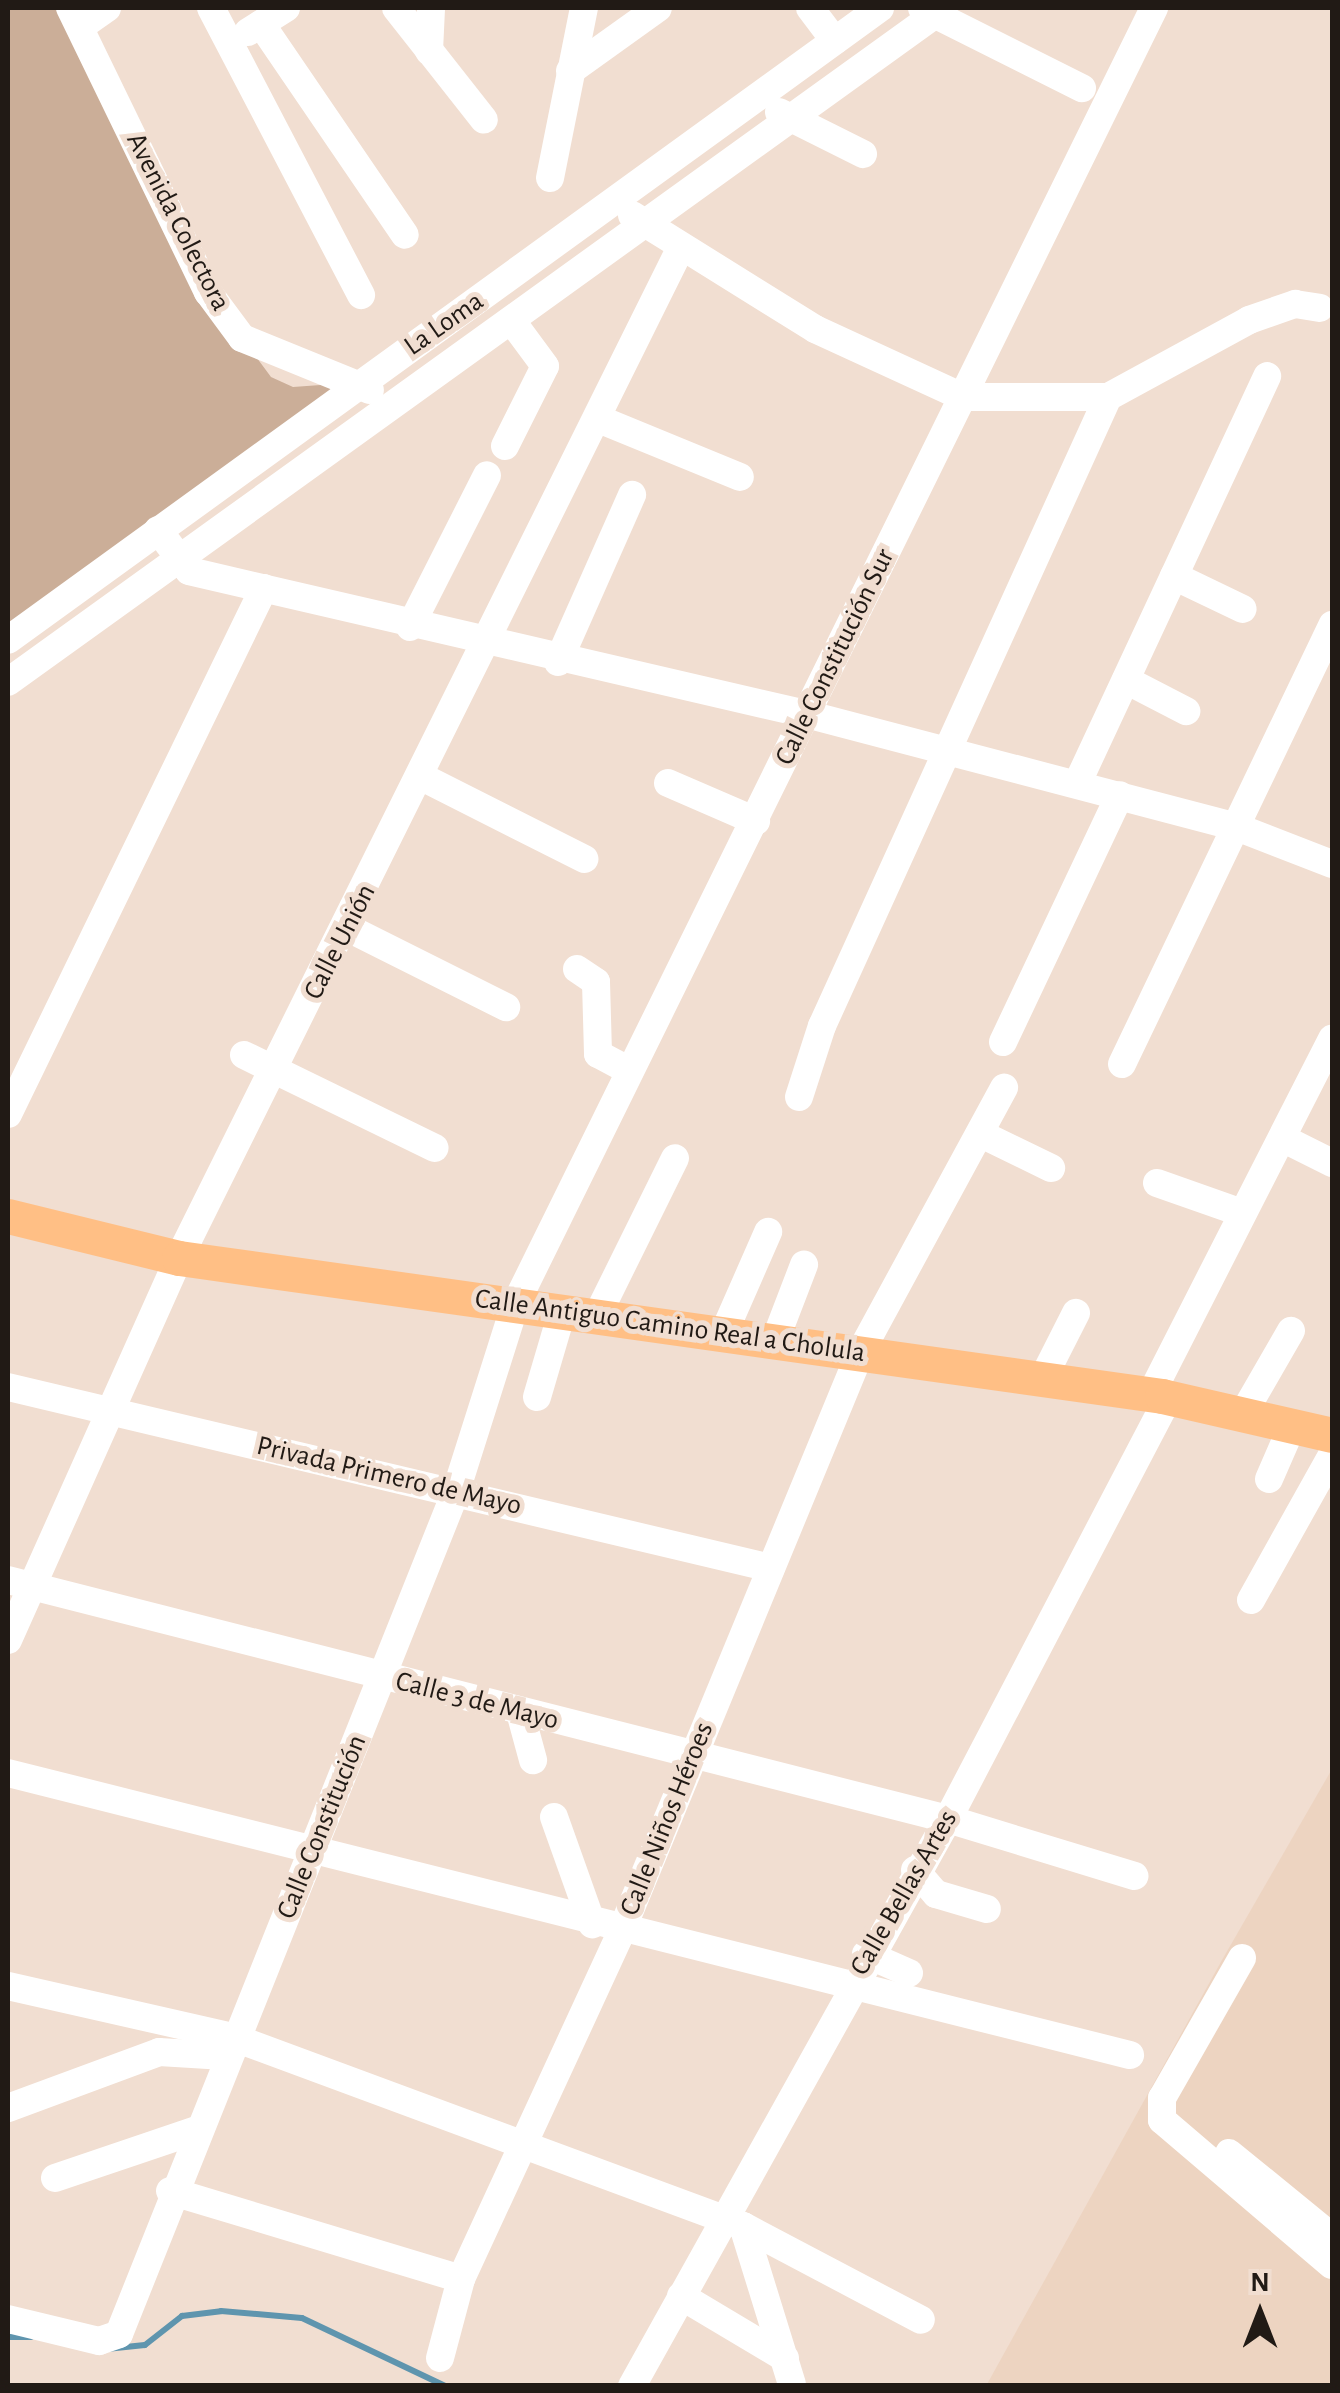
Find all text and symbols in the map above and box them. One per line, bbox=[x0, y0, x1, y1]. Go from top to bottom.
street label: Avenida Colectora bbox=[119, 127, 237, 317]
street label: La Loma bbox=[398, 285, 490, 363]
street label: Calle Constitución Sur bbox=[768, 543, 902, 771]
street label: Calle Unión bbox=[297, 879, 383, 1005]
street label: Calle Antiguo Camino Real a Cholula bbox=[473, 1282, 867, 1370]
street label: Privada Primero de Mayo bbox=[253, 1429, 525, 1523]
street label: Calle 3 de Mayo bbox=[392, 1665, 562, 1737]
street label: Calle Niños Héroes bbox=[613, 1717, 721, 1921]
street label: Calle Constitución bbox=[270, 1730, 374, 1924]
street label: Calle Bellas Artes bbox=[843, 1804, 965, 1982]
north arrow bbox=[1210, 2263, 1310, 2363]
text: N bbox=[1250, 2269, 1270, 2297]

